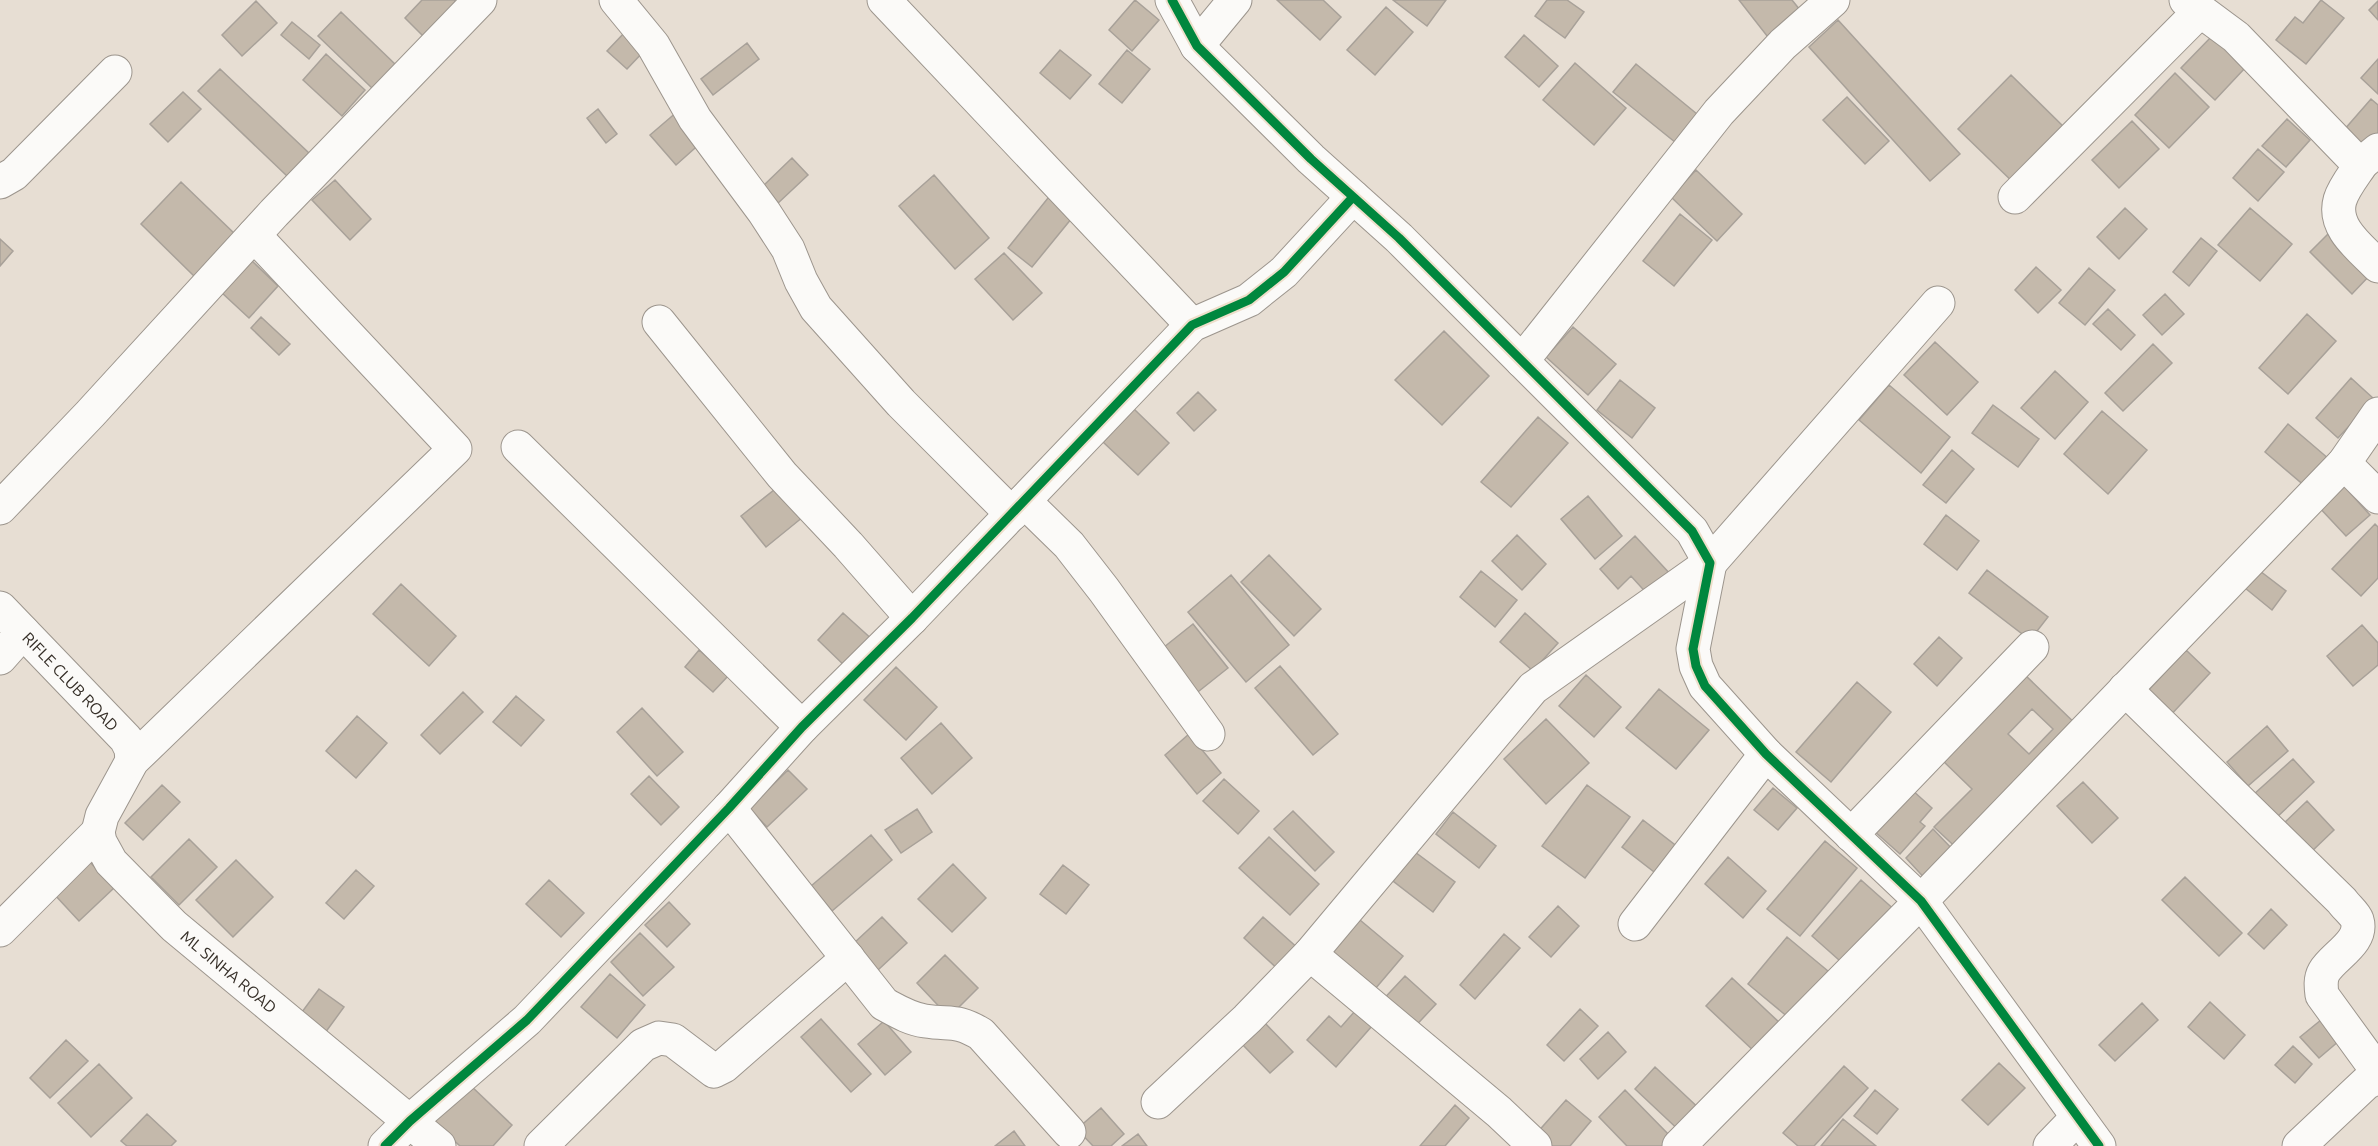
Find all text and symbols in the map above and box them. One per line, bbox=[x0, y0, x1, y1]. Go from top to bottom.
street label: RIFLE CLUB ROAD bbox=[19, 628, 122, 735]
street label: ML SINHA ROAD bbox=[177, 927, 280, 1016]

